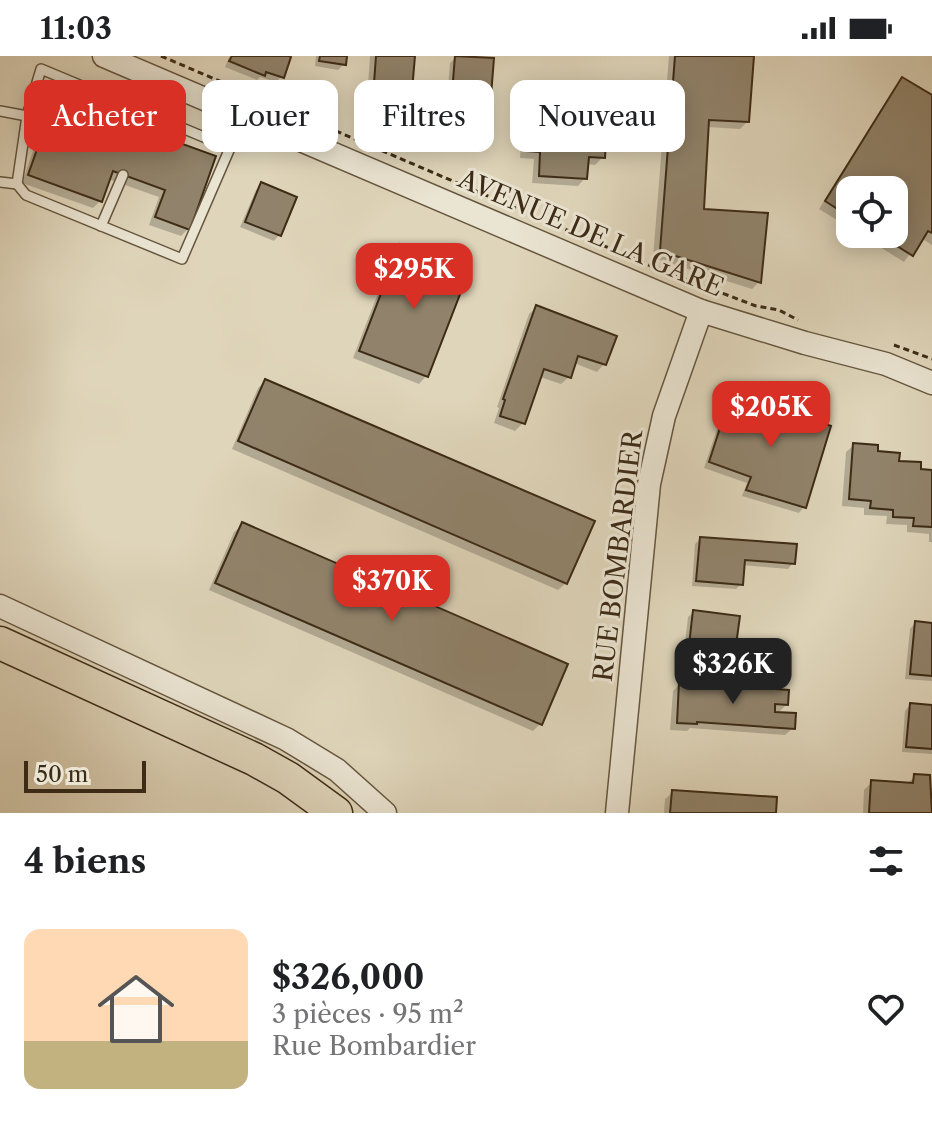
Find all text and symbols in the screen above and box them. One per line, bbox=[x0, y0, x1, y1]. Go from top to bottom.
text: 11:03 bbox=[40, 10, 112, 47]
chip: Acheter bbox=[24, 80, 186, 152]
chip: Louer bbox=[202, 80, 338, 152]
chip: Filtres bbox=[354, 80, 494, 152]
chip: Nouveau bbox=[510, 80, 685, 152]
street label: AVENUE DE LA GARE bbox=[453, 162, 728, 303]
map controls bbox=[836, 176, 908, 248]
button: locate bbox=[836, 176, 908, 248]
pin: $295K bbox=[358, 243, 470, 311]
text: $295K bbox=[374, 253, 454, 285]
pin: $205K bbox=[715, 381, 827, 449]
text: $205K bbox=[730, 391, 812, 423]
street label: RUE BOMBARDIER bbox=[587, 427, 650, 683]
pin: $370K bbox=[336, 555, 448, 623]
text: $370K bbox=[352, 565, 432, 597]
pin: $326K bbox=[677, 638, 789, 706]
text: $326K bbox=[693, 648, 773, 680]
scale bar bbox=[24, 757, 146, 793]
text: 50 m bbox=[36, 761, 88, 788]
icon: filters bbox=[864, 839, 908, 883]
text: 4 biens bbox=[24, 840, 146, 882]
text: $326,000 bbox=[272, 956, 425, 998]
icon: home bbox=[88, 961, 184, 1057]
icon: heart bbox=[864, 987, 908, 1031]
text: 3 pièces · 95 m² bbox=[272, 998, 464, 1030]
text: Rue Bombardier bbox=[272, 1030, 476, 1062]

